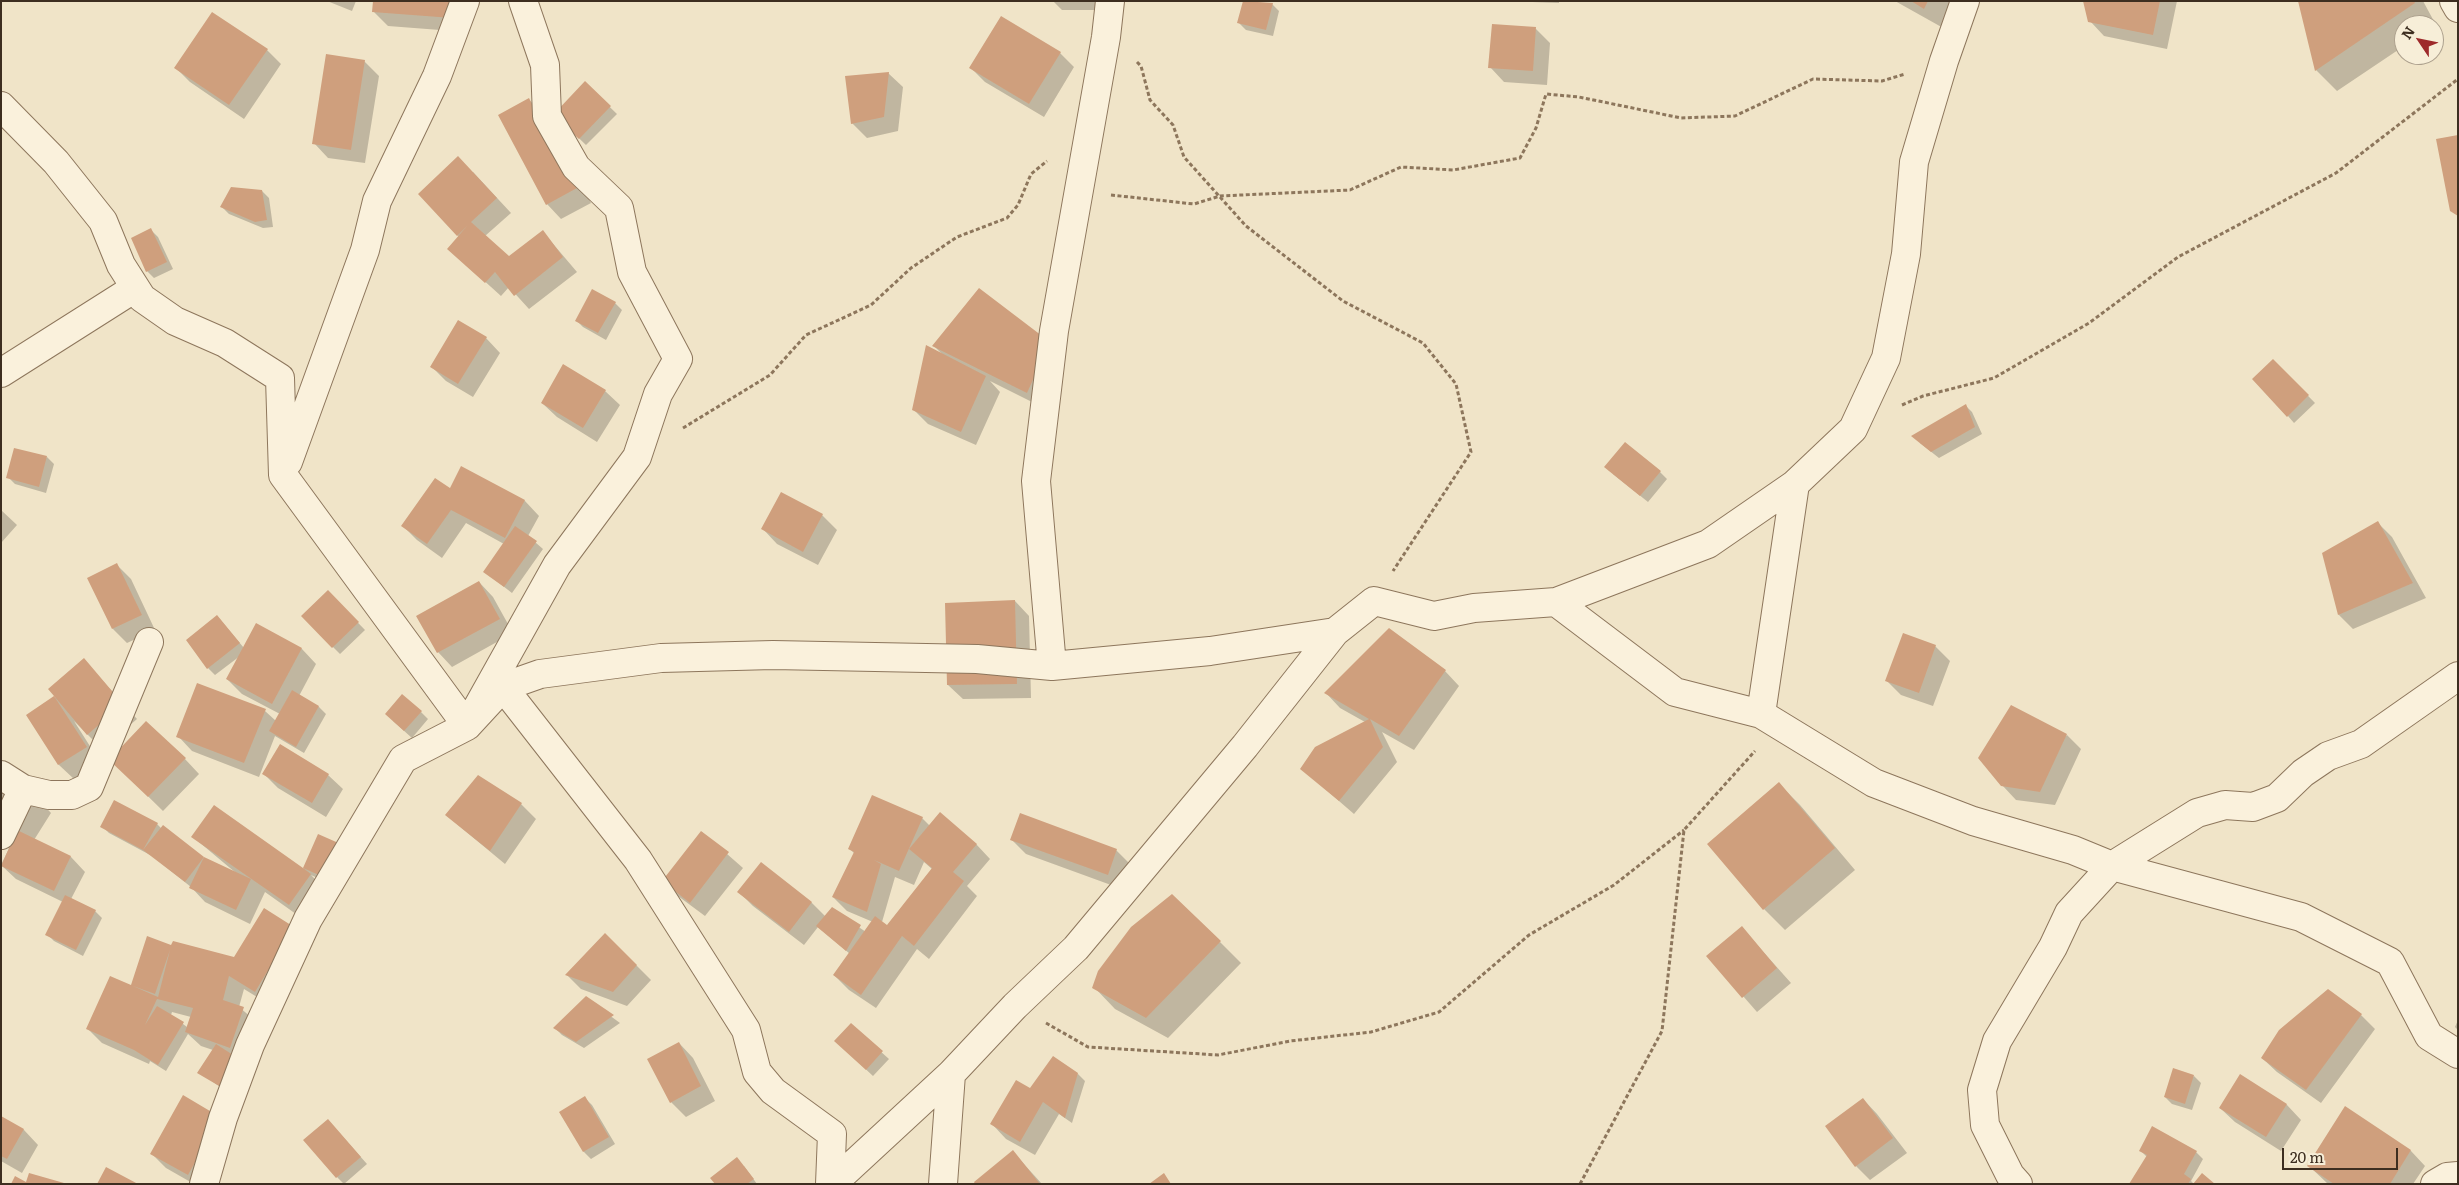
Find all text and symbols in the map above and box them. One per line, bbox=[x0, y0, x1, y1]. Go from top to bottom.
north arrow bbox=[2394, 15, 2444, 65]
text: N bbox=[2396, 22, 2419, 43]
scale bar bbox=[2284, 1138, 2400, 1170]
text: 20 m bbox=[2290, 1145, 2324, 1168]

